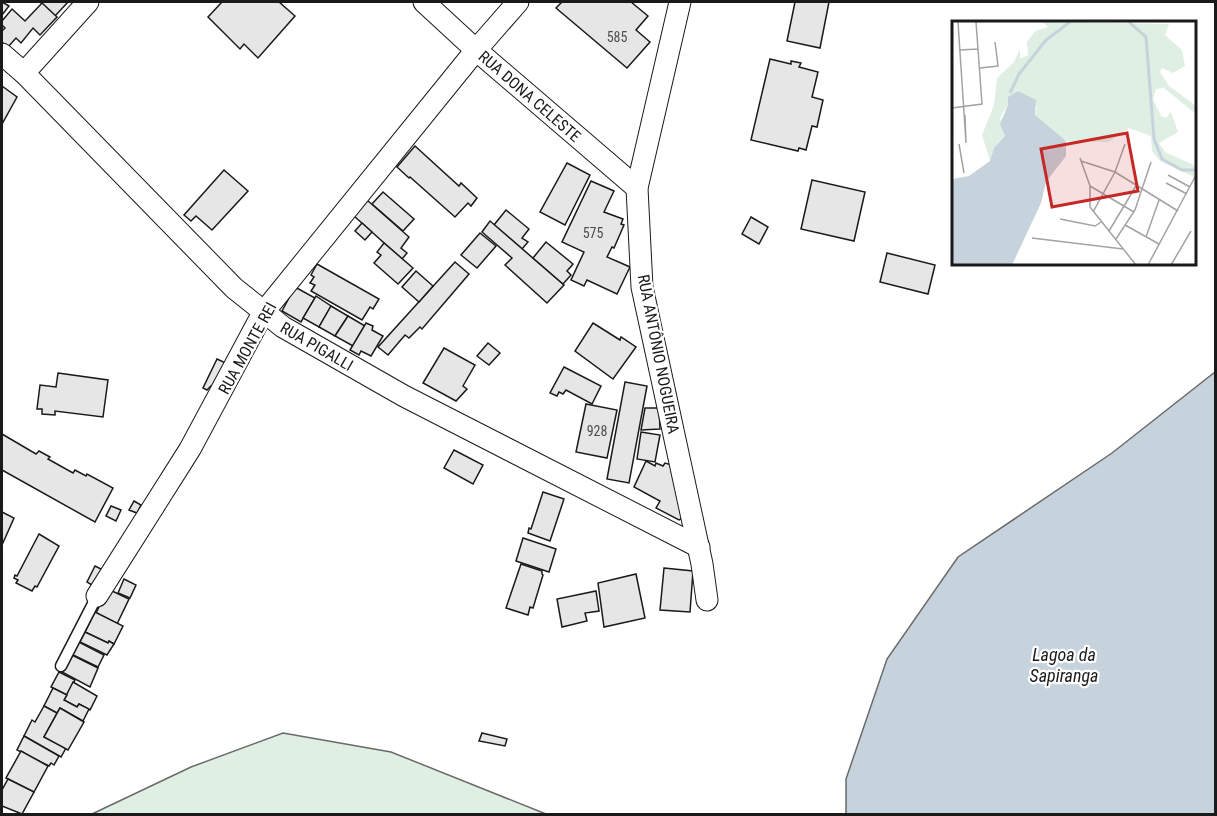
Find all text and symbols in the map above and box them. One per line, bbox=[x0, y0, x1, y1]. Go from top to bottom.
inset map bbox=[952, 21, 1196, 266]
house number: 585 bbox=[607, 29, 627, 45]
street label: RUA DONA CELESTE bbox=[475, 47, 585, 146]
house number: 575 bbox=[583, 225, 603, 241]
street label: RUA ANTÔNIO NOGUEIRA bbox=[634, 273, 684, 435]
street label: RUA MONTE REI bbox=[214, 299, 280, 397]
street label: RUA PIGALLI bbox=[277, 318, 357, 375]
house number: 928 bbox=[587, 423, 607, 439]
water label: Lagoa da Sapiranga bbox=[1030, 644, 1098, 686]

